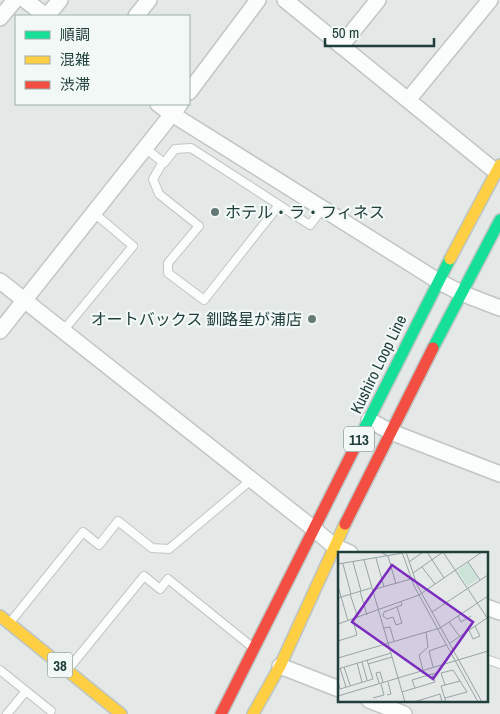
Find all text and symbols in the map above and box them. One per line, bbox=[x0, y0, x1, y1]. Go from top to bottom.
legend bbox=[15, 15, 190, 105]
scale bar bbox=[325, 15, 434, 47]
text: 50 m bbox=[332, 22, 359, 43]
text: 順調 bbox=[60, 24, 90, 45]
text: 混雑 bbox=[60, 49, 90, 70]
text: 渋滞 bbox=[60, 74, 90, 95]
place label: ホテル・ラ・フィネス bbox=[225, 201, 385, 223]
marker: ホテル・ラ・フィネス bbox=[209, 206, 221, 218]
place label: オートバックス 釧路星が浦店 bbox=[91, 308, 302, 330]
street label: Kushiro Loop Line bbox=[345, 311, 411, 417]
marker: オートバックス 釧路星が浦店 bbox=[306, 313, 318, 325]
road number: 113 bbox=[344, 426, 374, 452]
inset map bbox=[338, 552, 488, 702]
road number: 38 bbox=[48, 652, 72, 678]

